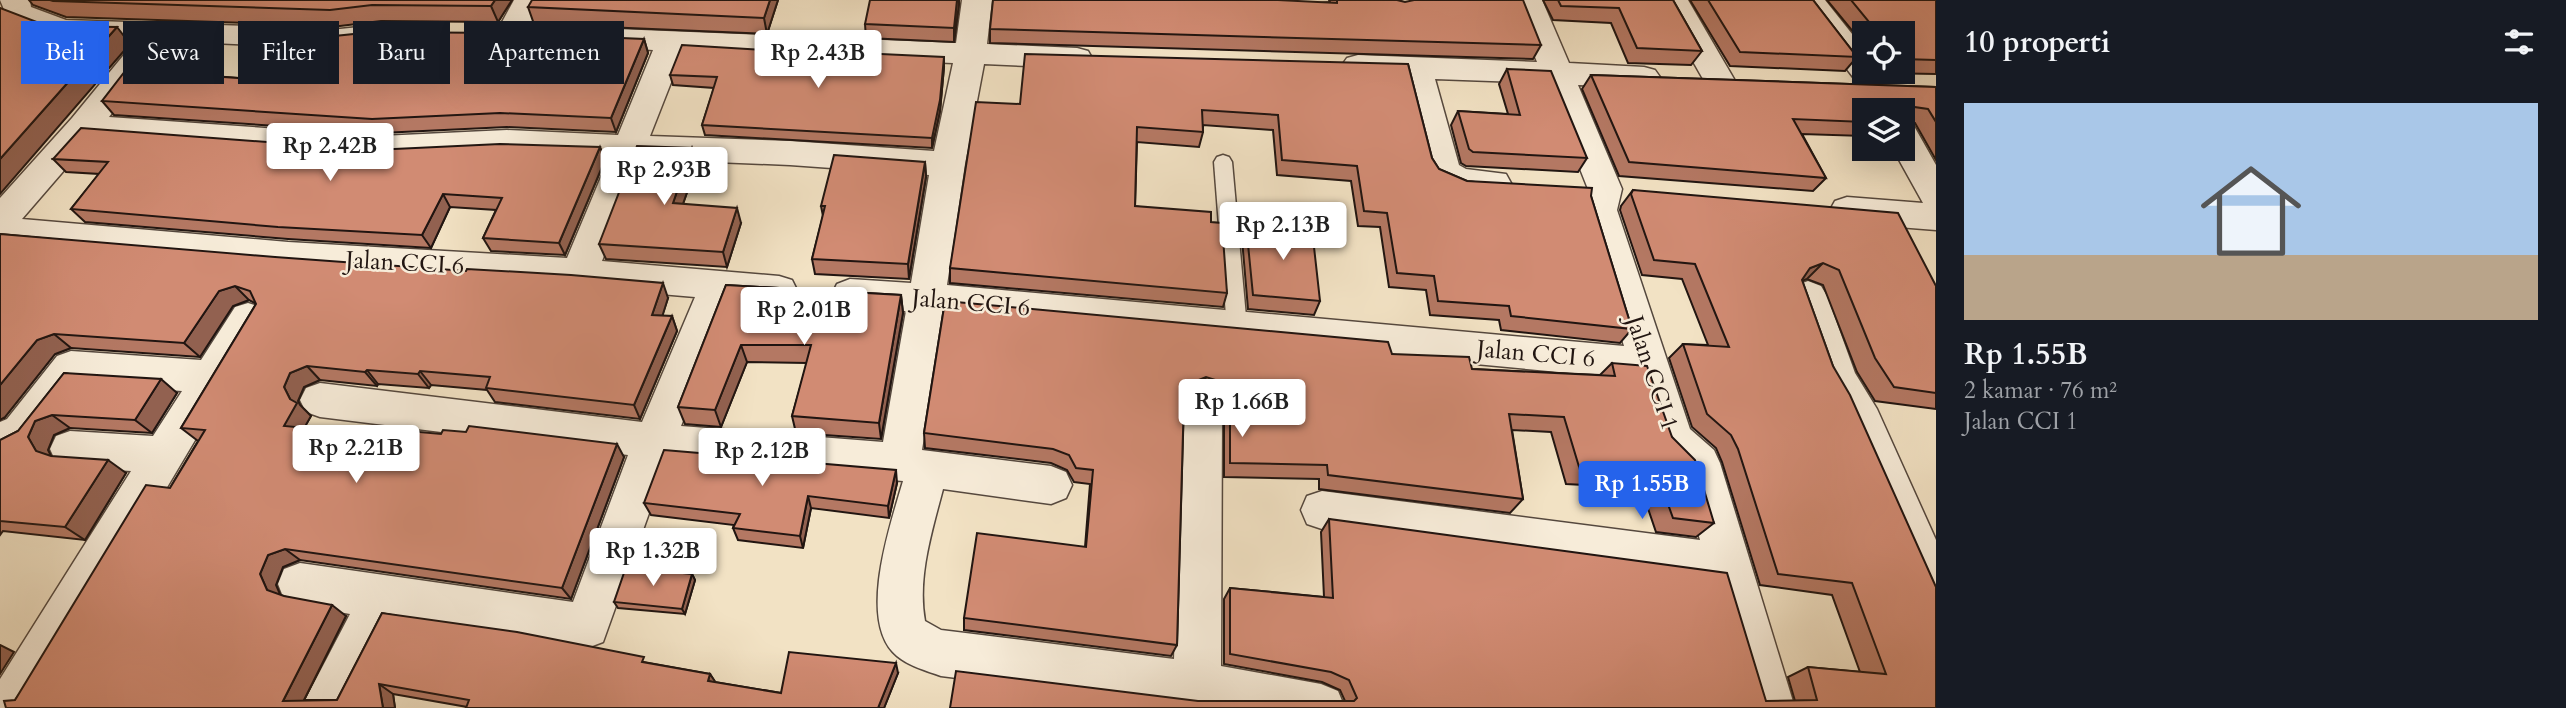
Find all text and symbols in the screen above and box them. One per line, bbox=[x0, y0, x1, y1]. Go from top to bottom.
chip: Beli bbox=[21, 21, 109, 84]
chip: Sewa bbox=[123, 21, 224, 84]
chip: Filter bbox=[238, 21, 339, 84]
chip: Baru bbox=[353, 21, 450, 84]
chip: Apartemen bbox=[464, 21, 624, 84]
map controls bbox=[1852, 21, 1915, 161]
button: locate bbox=[1852, 21, 1915, 84]
text: 10 properti bbox=[1964, 22, 2110, 63]
icon: filters bbox=[2500, 23, 2538, 61]
pin: Rp 2.43B bbox=[746, 31, 890, 90]
text: Rp 2.43B bbox=[771, 37, 865, 68]
button: layers bbox=[1852, 98, 1915, 161]
pin: Rp 2.42B bbox=[258, 124, 402, 183]
text: Rp 2.42B bbox=[283, 130, 377, 161]
pin: Rp 2.93B bbox=[592, 148, 736, 207]
icon: home bbox=[2188, 148, 2314, 274]
text: Rp 2.93B bbox=[617, 154, 711, 185]
pin: Rp 2.13B bbox=[1211, 202, 1355, 262]
text: Rp 2.13B bbox=[1236, 209, 1330, 240]
street label: Jalan CCI 6 bbox=[342, 243, 465, 283]
street label: Jalan CCI 6 bbox=[907, 281, 1032, 325]
pin: Rp 2.01B bbox=[732, 288, 876, 347]
text: Rp 2.01B bbox=[757, 294, 851, 325]
street label: Jalan CCI 1 bbox=[1617, 309, 1686, 435]
street label: Jalan CCI 6 bbox=[1472, 332, 1597, 376]
text: Rp 1.55B bbox=[1964, 334, 2088, 375]
text: 2 kamar · 76 m² bbox=[1964, 375, 2117, 406]
pin: Rp 1.66B bbox=[1170, 380, 1314, 439]
text: Rp 1.66B bbox=[1195, 386, 1289, 417]
text: Jalan CCI 1 bbox=[1964, 406, 2078, 437]
pin: Rp 2.21B bbox=[284, 426, 428, 485]
pin: Rp 2.12B bbox=[690, 428, 834, 488]
text: Rp 2.21B bbox=[309, 432, 403, 463]
text: Rp 2.12B bbox=[715, 435, 809, 466]
pin: Rp 1.55B bbox=[1570, 462, 1714, 521]
text: Rp 1.55B bbox=[1595, 468, 1689, 499]
pin: Rp 1.32B bbox=[581, 528, 725, 588]
text: Rp 1.32B bbox=[606, 535, 700, 566]

